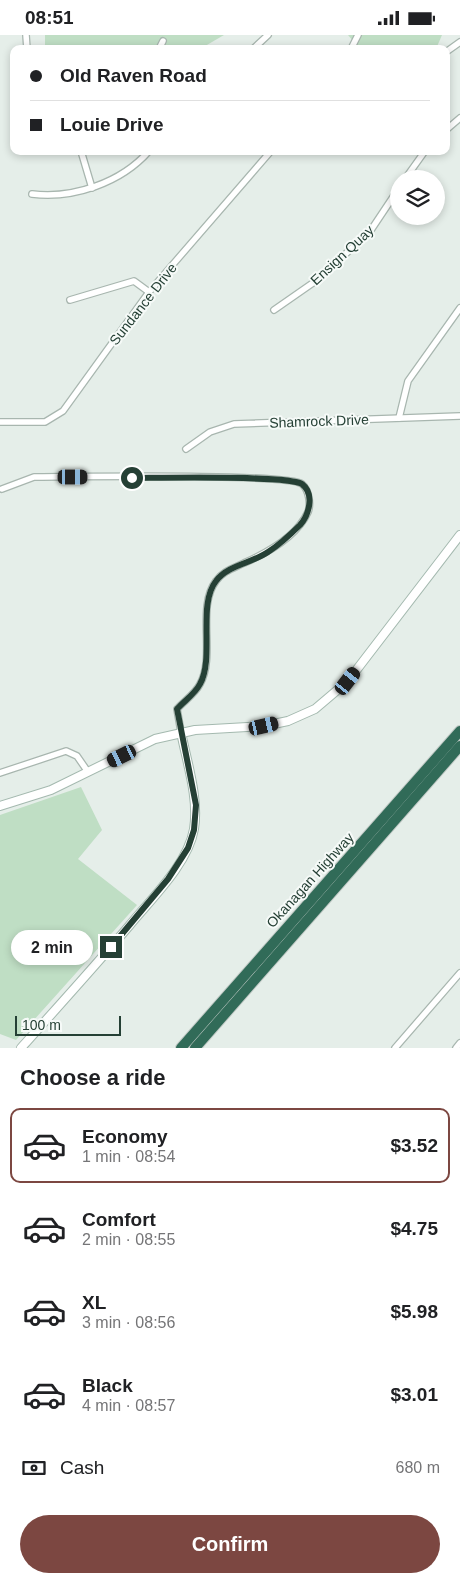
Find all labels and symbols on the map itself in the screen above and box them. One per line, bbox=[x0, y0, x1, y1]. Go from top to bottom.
street label: Ensign Quay bbox=[307, 222, 377, 288]
street label: Sundance Drive bbox=[106, 260, 180, 348]
street label: Shamrock Drive bbox=[269, 411, 369, 431]
route start bbox=[121, 467, 143, 489]
car bbox=[58, 470, 88, 485]
car bbox=[332, 665, 363, 697]
car bbox=[247, 715, 280, 737]
car bbox=[105, 743, 138, 769]
street label: Okanagan Highway bbox=[263, 829, 357, 931]
callout: 2 min bbox=[11, 929, 94, 965]
route end bbox=[100, 936, 122, 958]
scale bar bbox=[15, 1013, 121, 1036]

